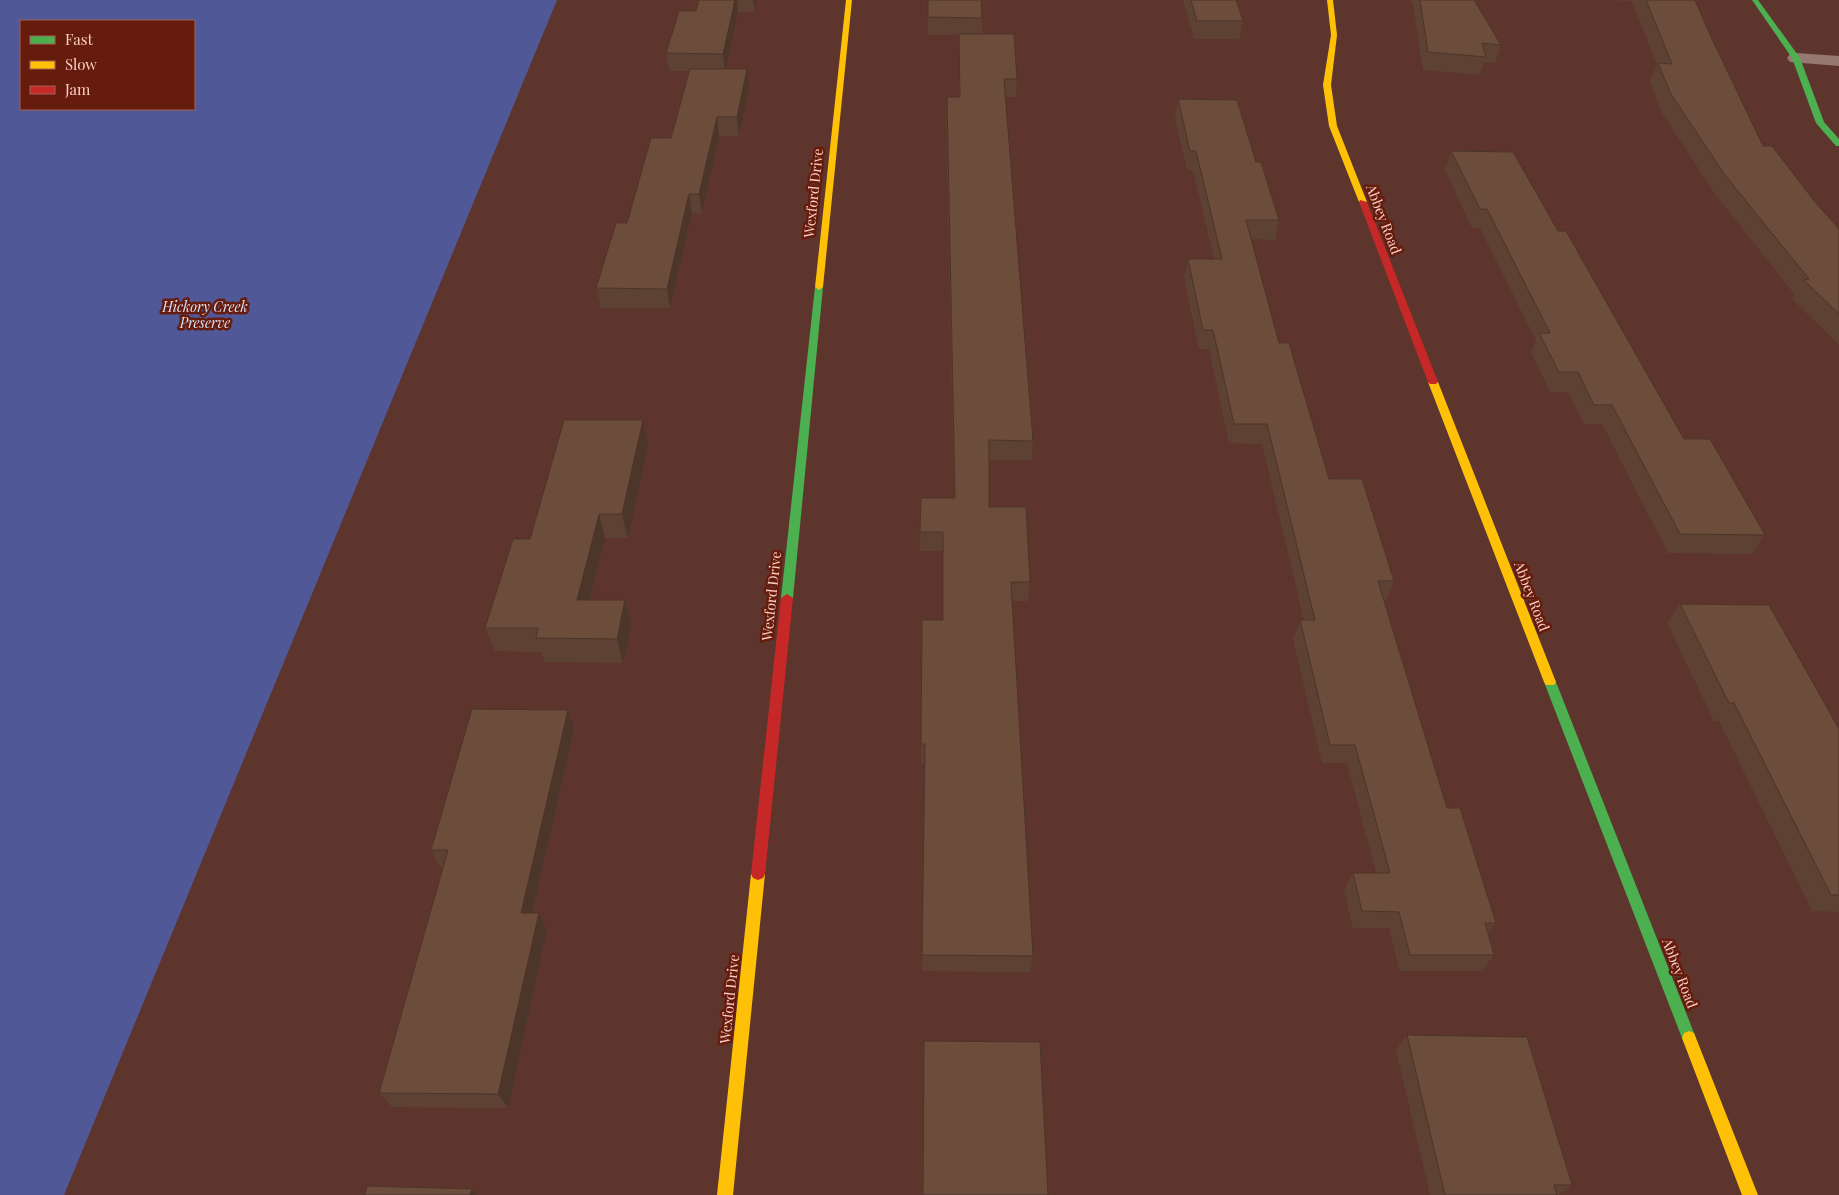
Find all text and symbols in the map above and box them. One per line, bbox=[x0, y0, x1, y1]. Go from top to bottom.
legend bbox=[20, 20, 195, 110]
text: Fast bbox=[65, 29, 94, 49]
text: Slow bbox=[65, 54, 97, 74]
text: Jam bbox=[64, 79, 91, 99]
street label: Wexford Drive bbox=[799, 147, 827, 240]
street label: Abbey Road bbox=[1362, 180, 1406, 257]
park label: Hickory Creek Preserve bbox=[161, 297, 248, 332]
street label: Wexford Drive bbox=[757, 550, 785, 643]
street label: Abbey Road bbox=[1510, 557, 1554, 634]
street label: Abbey Road bbox=[1658, 934, 1702, 1011]
street label: Wexford Drive bbox=[715, 953, 743, 1046]

